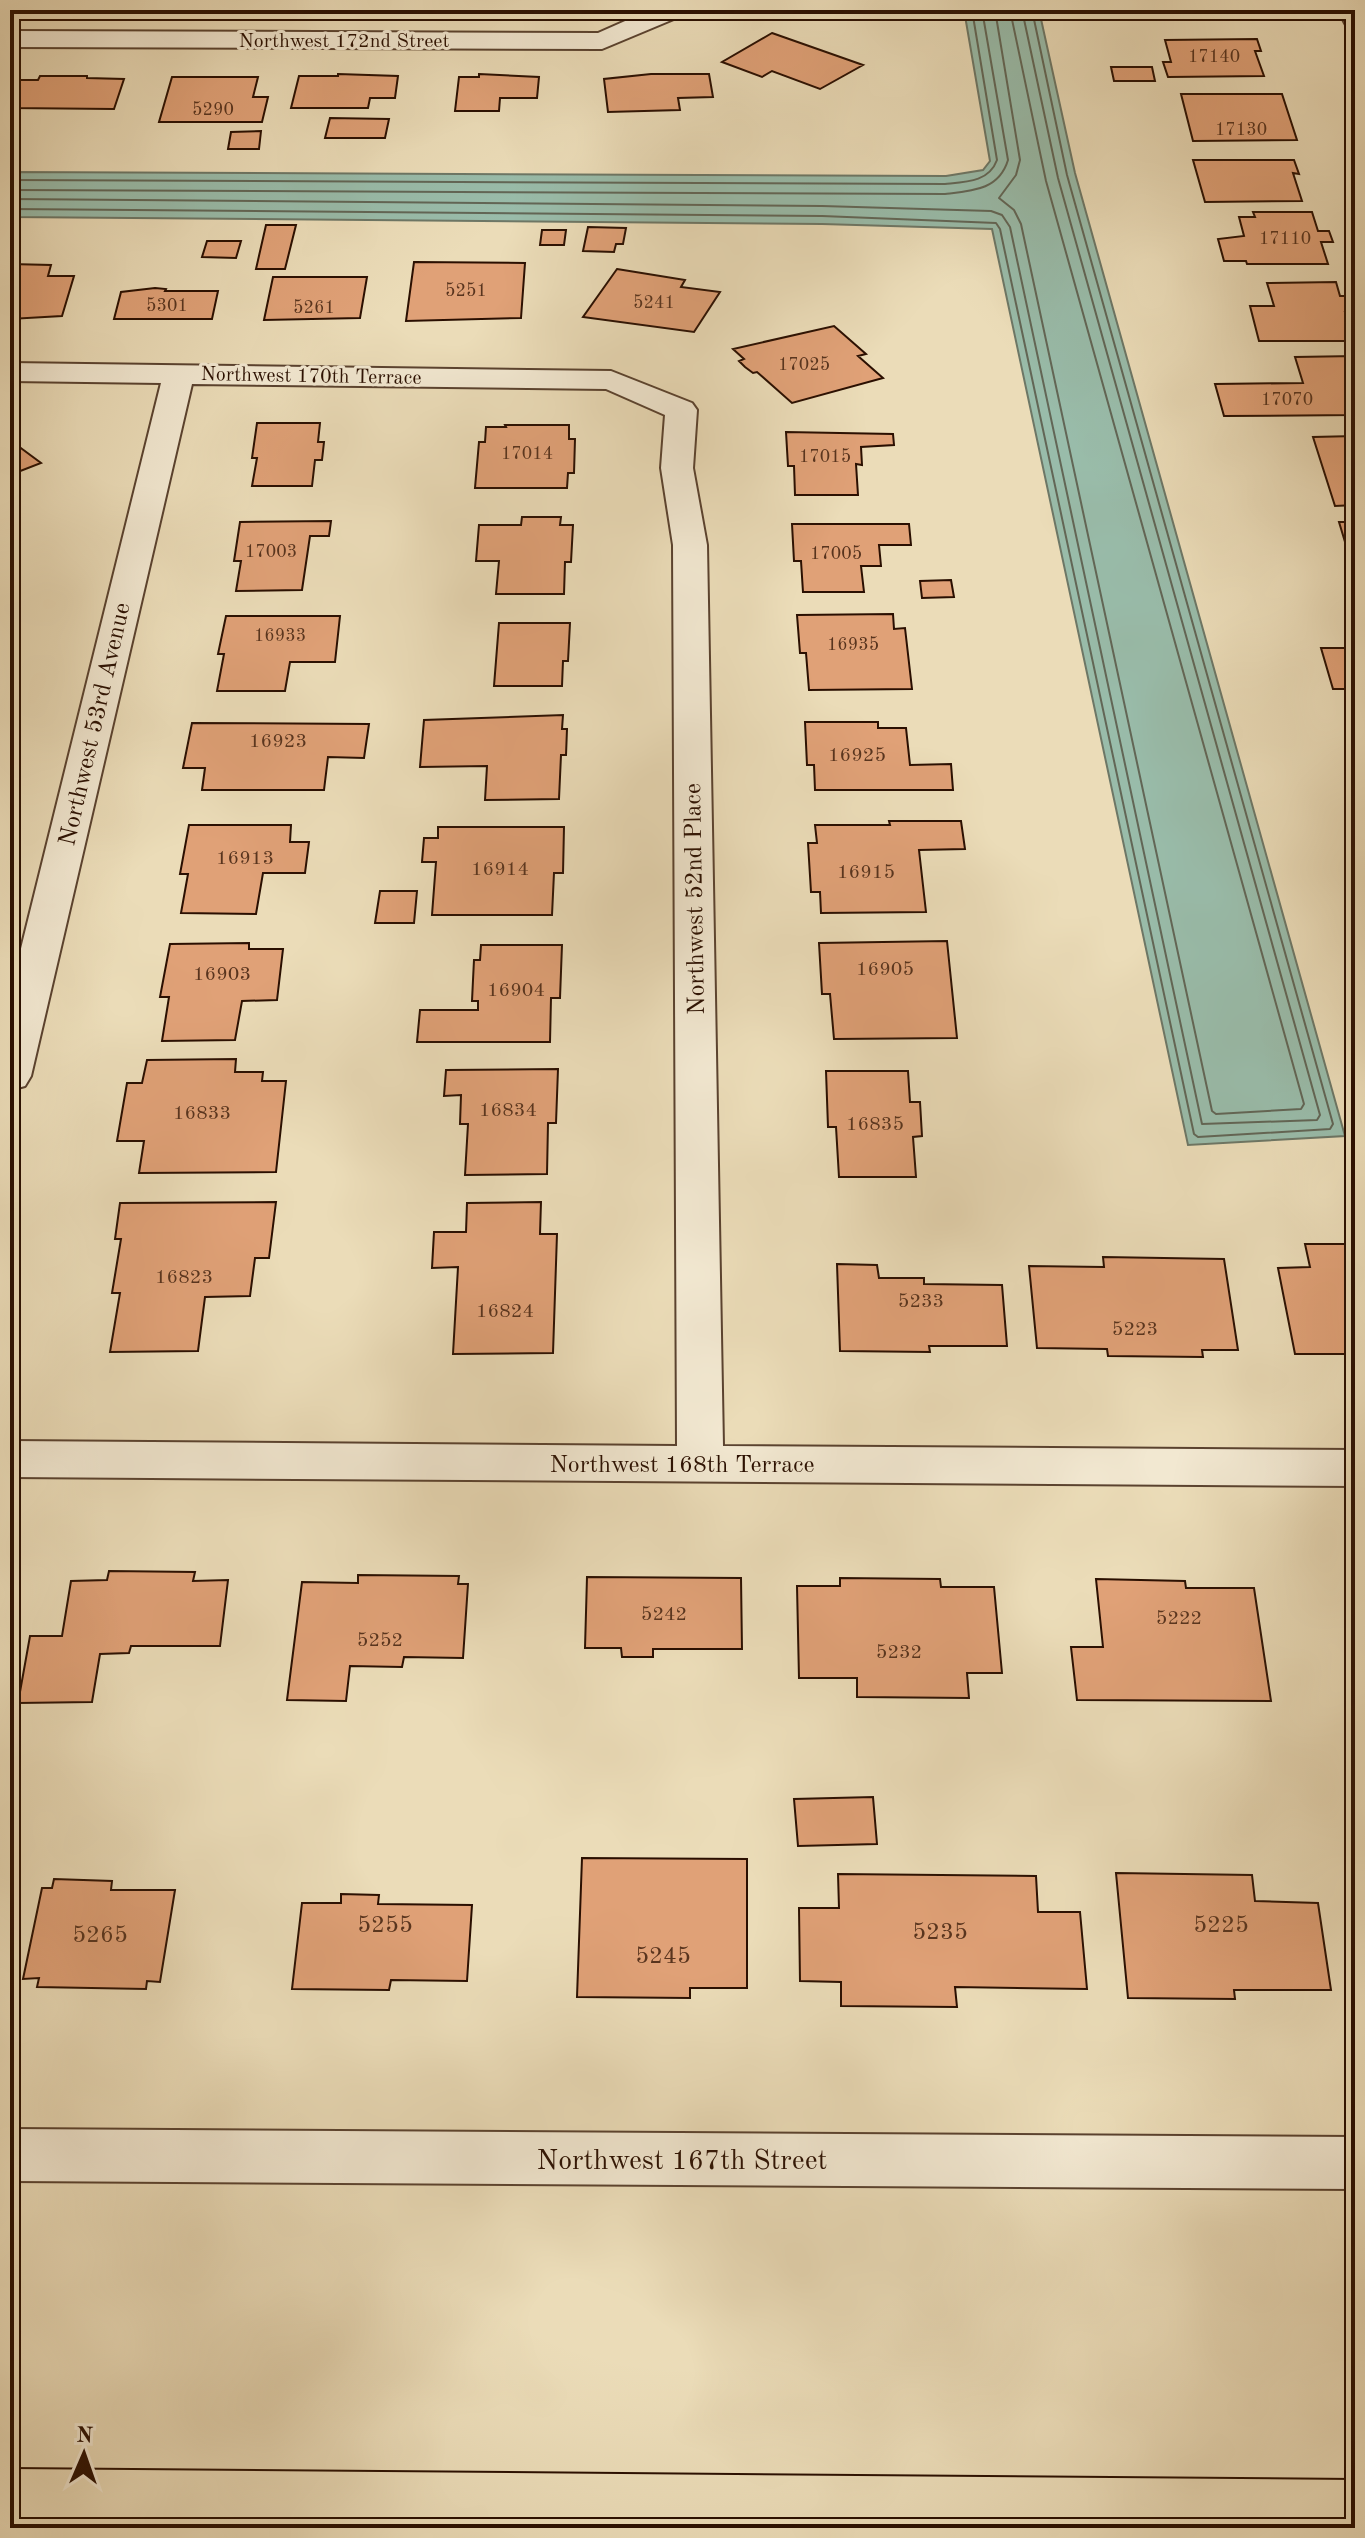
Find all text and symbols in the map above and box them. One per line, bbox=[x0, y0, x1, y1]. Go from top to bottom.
street label: Northwest 172nd Street bbox=[238, 32, 450, 52]
house number: 17140 bbox=[1188, 48, 1240, 66]
house number: 5290 bbox=[192, 101, 234, 119]
house number: 17130 bbox=[1215, 121, 1267, 139]
house number: 17110 bbox=[1259, 230, 1311, 248]
house number: 5251 bbox=[445, 282, 487, 300]
house number: 5241 bbox=[633, 294, 675, 312]
house number: 5301 bbox=[146, 297, 188, 315]
house number: 5261 bbox=[293, 299, 335, 317]
house number: 17025 bbox=[778, 356, 830, 374]
street label: Northwest 170th Terrace bbox=[200, 365, 422, 389]
house number: 17070 bbox=[1261, 391, 1313, 409]
house number: 17014 bbox=[501, 445, 553, 463]
house number: 17015 bbox=[799, 448, 851, 466]
house number: 17003 bbox=[245, 543, 297, 561]
house number: 17005 bbox=[810, 545, 862, 563]
street label: Northwest 53rd Avenue bbox=[56, 600, 136, 848]
house number: 16933 bbox=[254, 627, 306, 645]
house number: 16935 bbox=[827, 636, 879, 654]
house number: 16923 bbox=[249, 732, 307, 752]
house number: 16925 bbox=[828, 746, 886, 766]
street label: Northwest 52nd Place bbox=[682, 783, 710, 1015]
house number: 16913 bbox=[216, 849, 274, 869]
house number: 16914 bbox=[471, 860, 529, 880]
house number: 16915 bbox=[837, 863, 895, 883]
house number: 16905 bbox=[856, 960, 914, 980]
house number: 16903 bbox=[193, 965, 251, 985]
house number: 16904 bbox=[487, 981, 545, 1001]
house number: 16834 bbox=[479, 1101, 537, 1121]
house number: 16833 bbox=[173, 1104, 231, 1124]
house number: 16835 bbox=[846, 1115, 904, 1135]
house number: 16823 bbox=[155, 1268, 213, 1288]
house number: 5233 bbox=[898, 1292, 944, 1312]
house number: 16824 bbox=[476, 1302, 534, 1322]
house number: 5223 bbox=[1112, 1320, 1158, 1340]
street label: Northwest 168th Terrace bbox=[549, 1454, 815, 1478]
house number: 5242 bbox=[641, 1605, 687, 1625]
house number: 5222 bbox=[1156, 1609, 1202, 1629]
house number: 5252 bbox=[357, 1631, 403, 1651]
house number: 5232 bbox=[876, 1643, 922, 1663]
house number: 5255 bbox=[357, 1914, 413, 1938]
house number: 5225 bbox=[1193, 1914, 1249, 1938]
house number: 5235 bbox=[912, 1921, 968, 1945]
house number: 5265 bbox=[72, 1924, 128, 1948]
house number: 5245 bbox=[635, 1945, 691, 1969]
street label: Northwest 167th Street bbox=[537, 2148, 827, 2176]
north arrow bbox=[44, 2414, 124, 2494]
text: N bbox=[76, 2425, 94, 2447]

